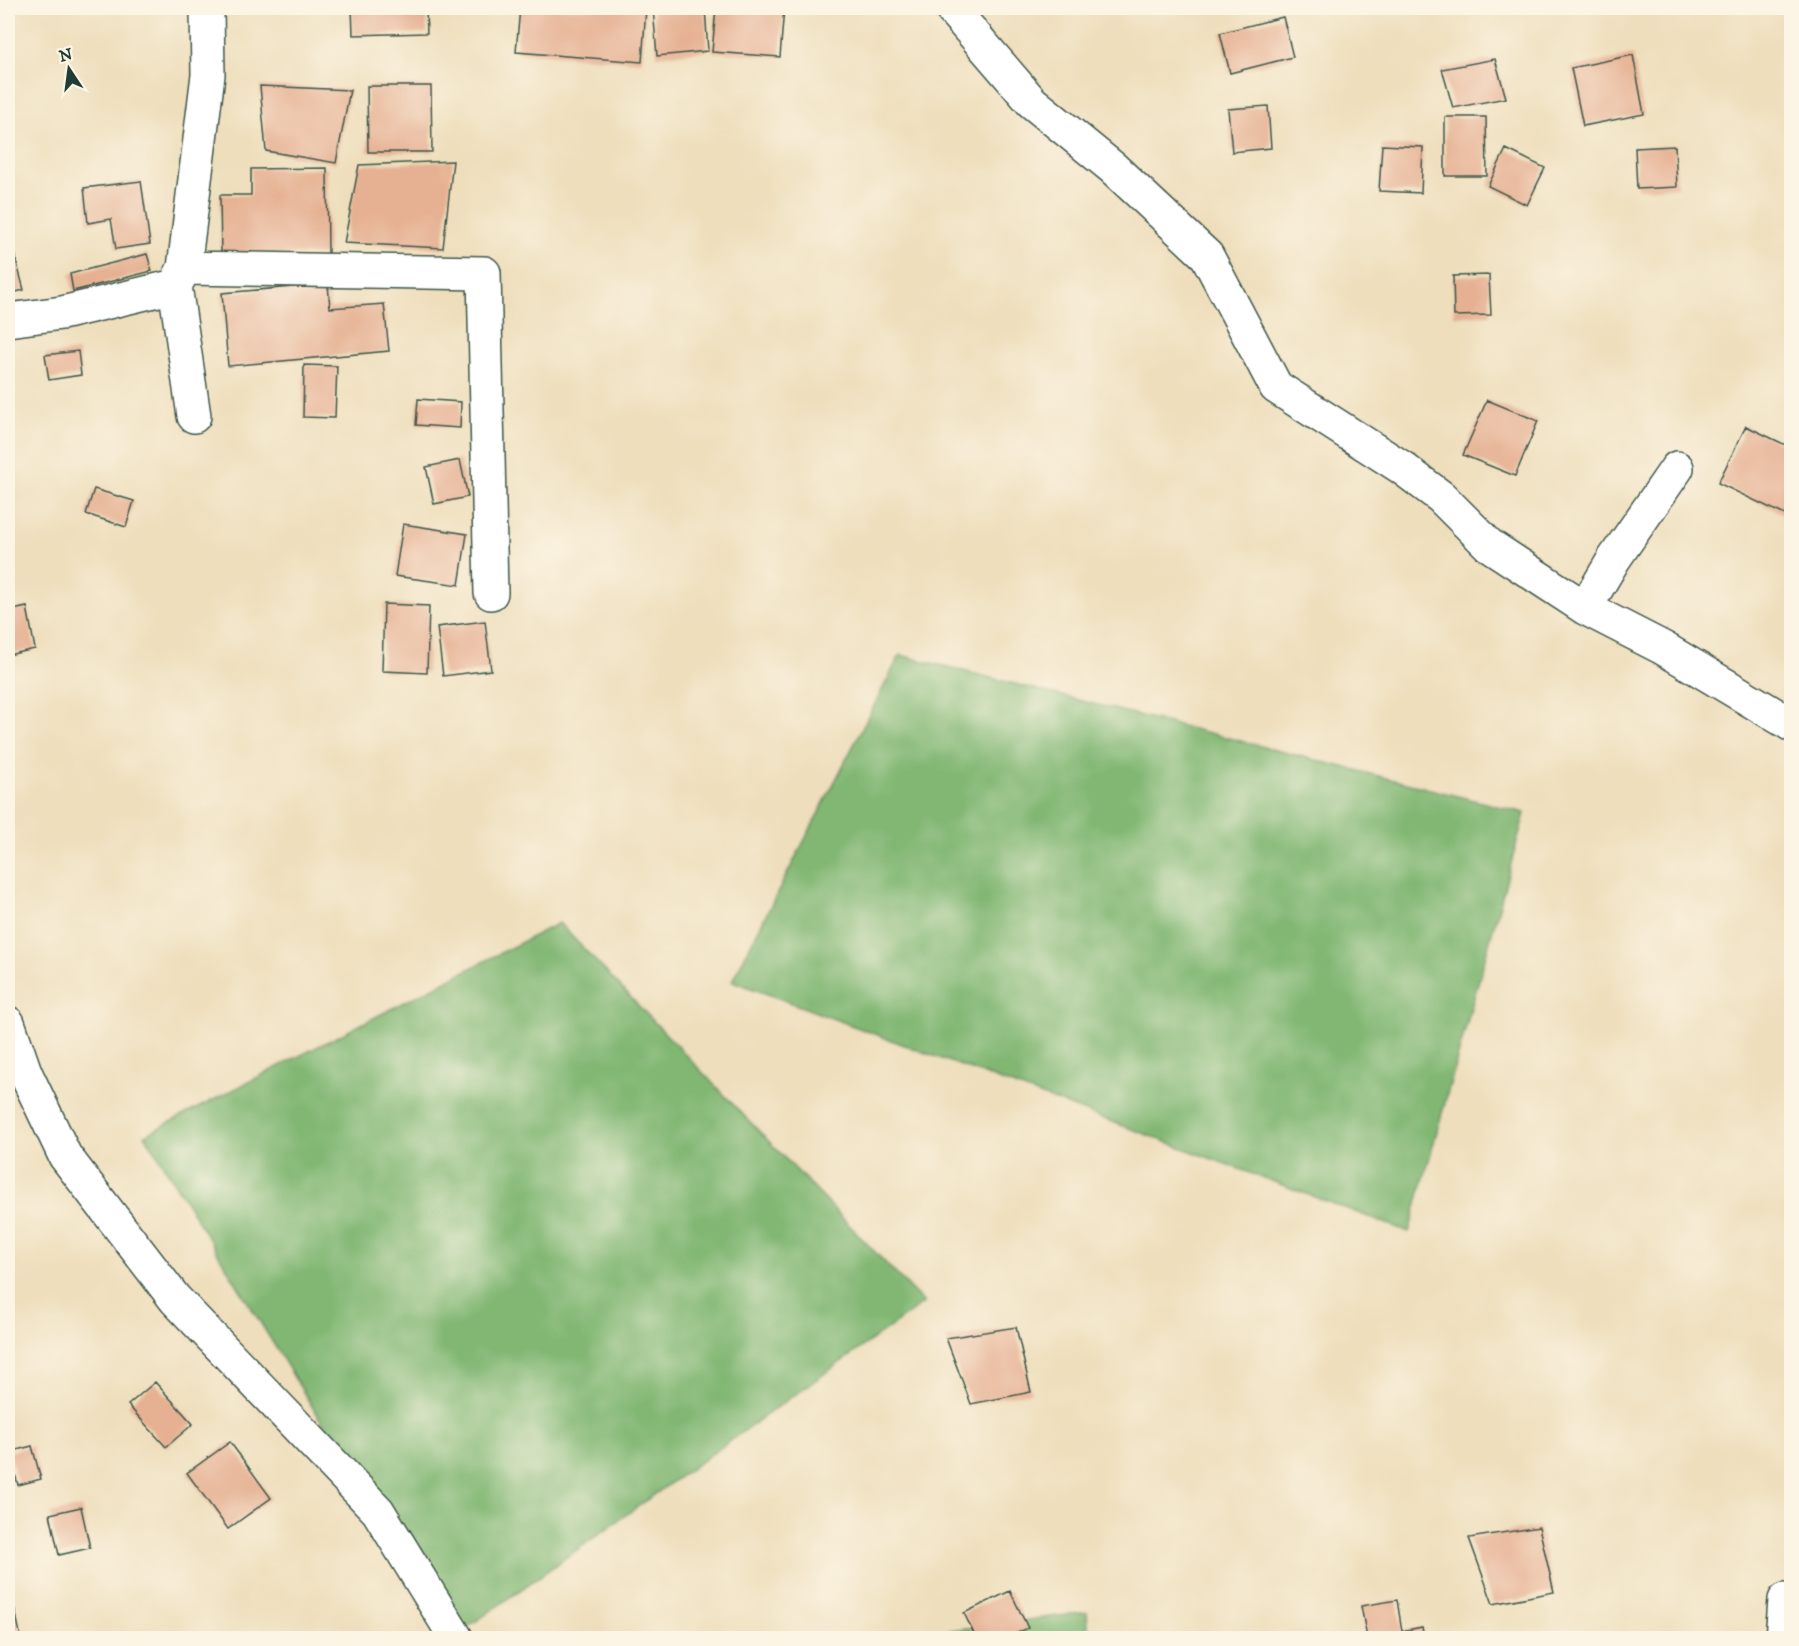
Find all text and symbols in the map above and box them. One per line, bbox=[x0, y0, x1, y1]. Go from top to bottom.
north arrow bbox=[39, 39, 99, 99]
text: N bbox=[57, 44, 75, 67]

